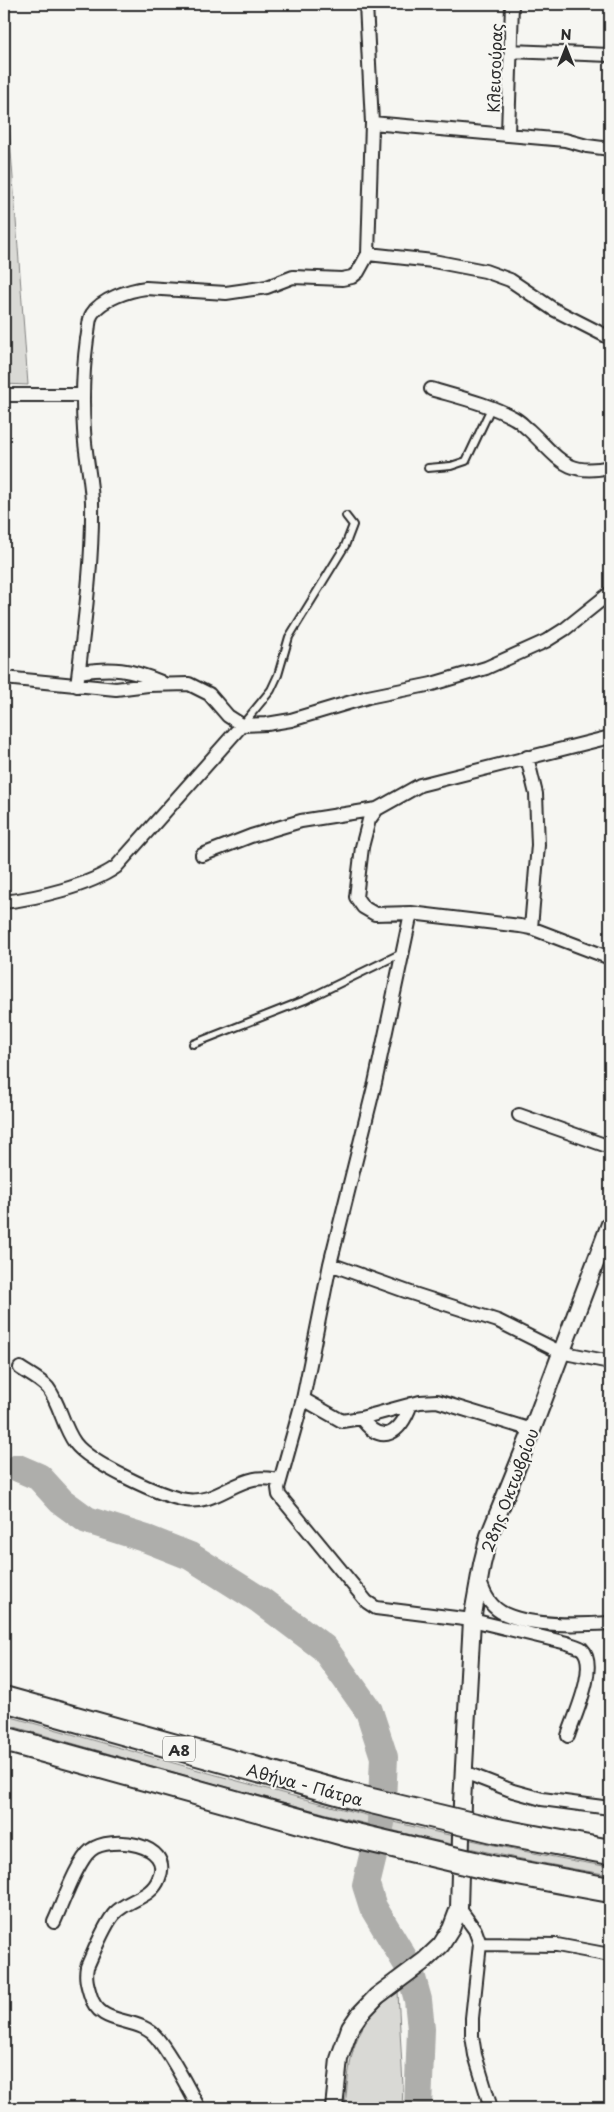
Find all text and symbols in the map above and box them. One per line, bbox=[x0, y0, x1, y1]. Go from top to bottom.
north arrow bbox=[542, 22, 592, 72]
street label: Κλεισούρας bbox=[480, 23, 508, 113]
text: N bbox=[560, 24, 572, 45]
street label: 28ης Οκτωβρίου bbox=[474, 1424, 544, 1556]
road number: Α8 bbox=[163, 1736, 195, 1762]
street label: Αθήνα - Πάτρα bbox=[244, 1757, 366, 1811]

